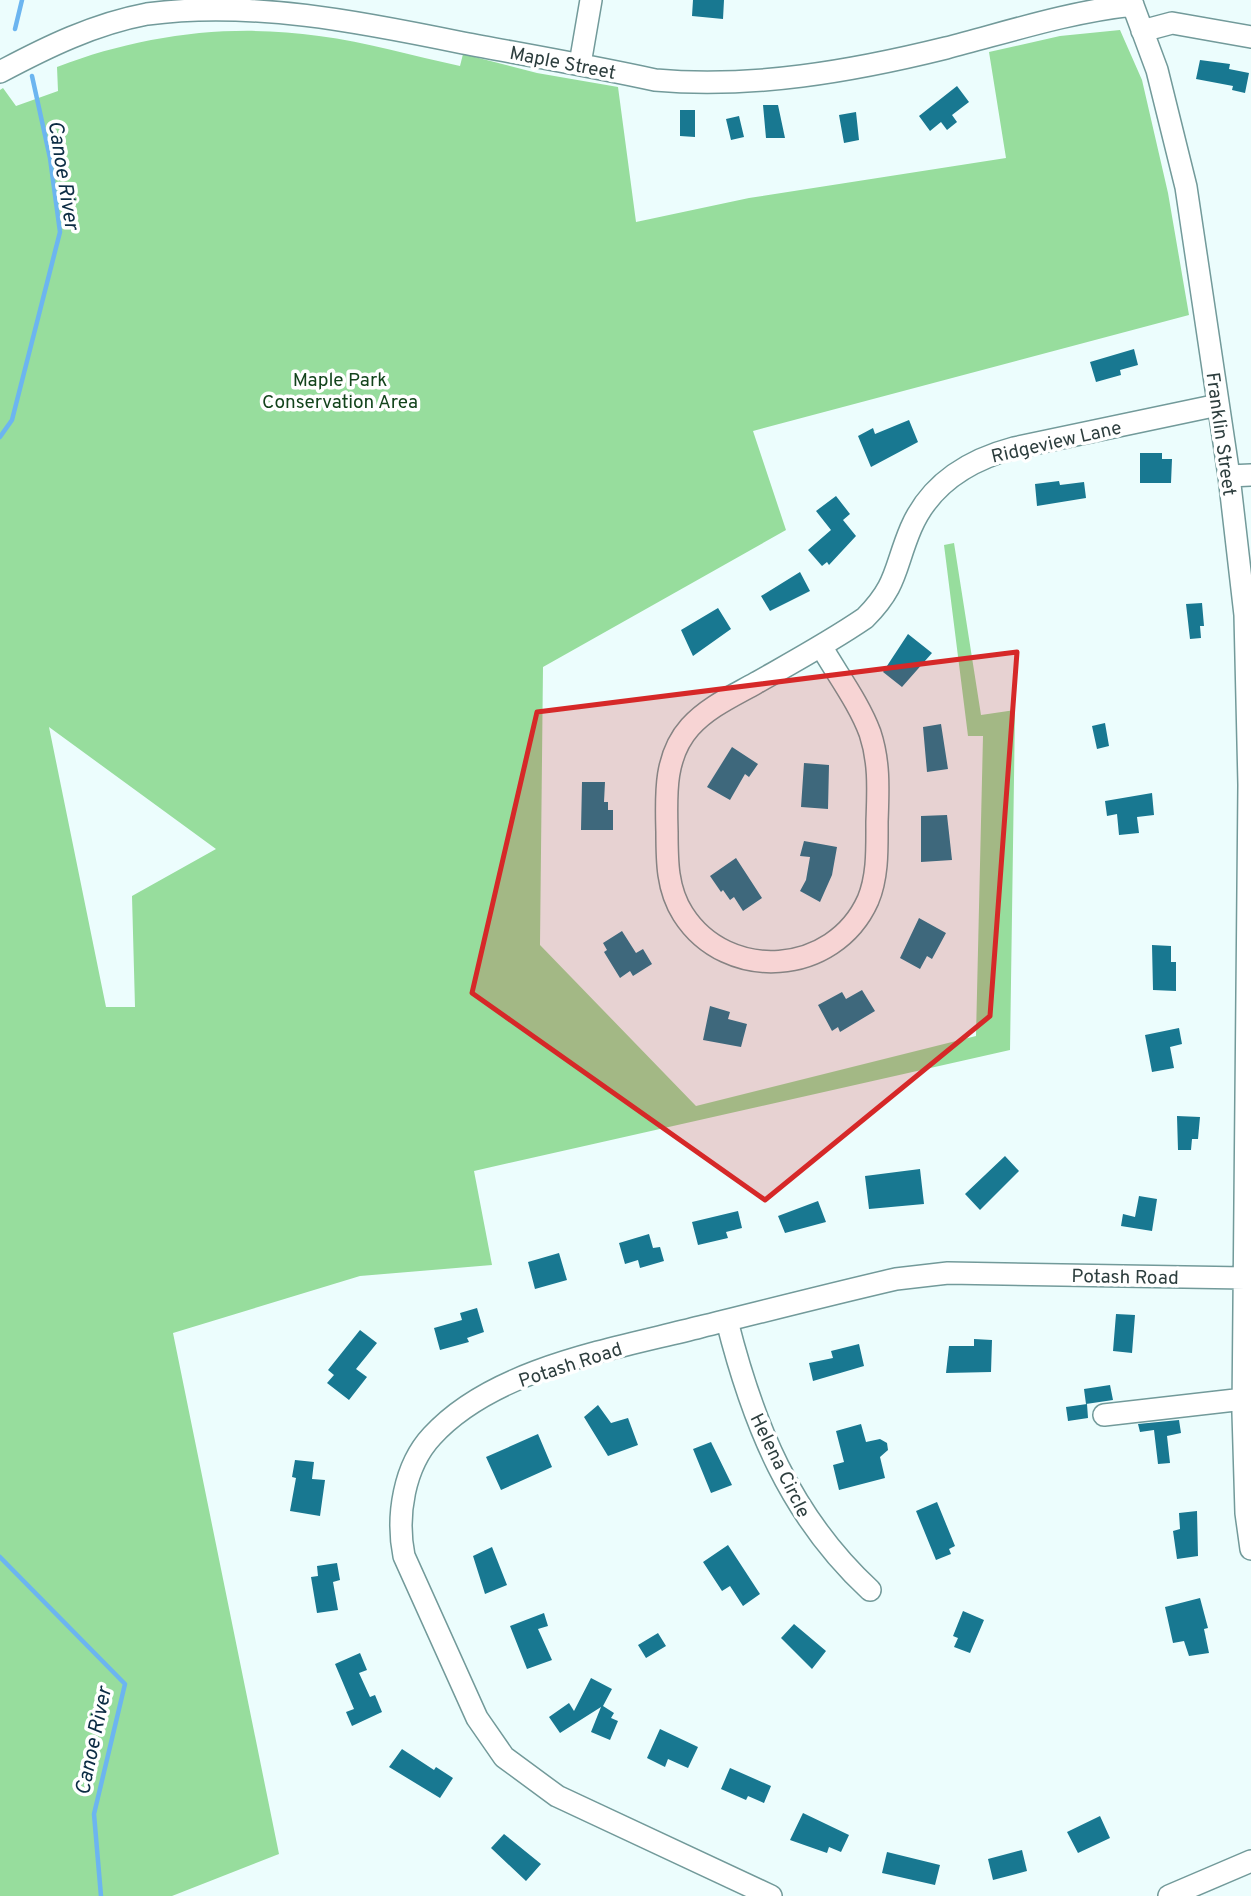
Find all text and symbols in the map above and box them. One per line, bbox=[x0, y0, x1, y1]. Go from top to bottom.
street label: Maple Street bbox=[507, 42, 618, 86]
water label: Canoe River bbox=[41, 119, 85, 234]
park label: Maple Park Conservation Area bbox=[262, 369, 418, 415]
street label: Franklin Street bbox=[1199, 371, 1241, 498]
street label: Ridgeview Lane bbox=[989, 416, 1124, 470]
street label: Potash Road bbox=[1071, 1265, 1179, 1291]
street label: Potash Road bbox=[516, 1338, 625, 1394]
street label: Helena Circle bbox=[744, 1410, 815, 1522]
water label: Canoe River bbox=[70, 1683, 120, 1798]

